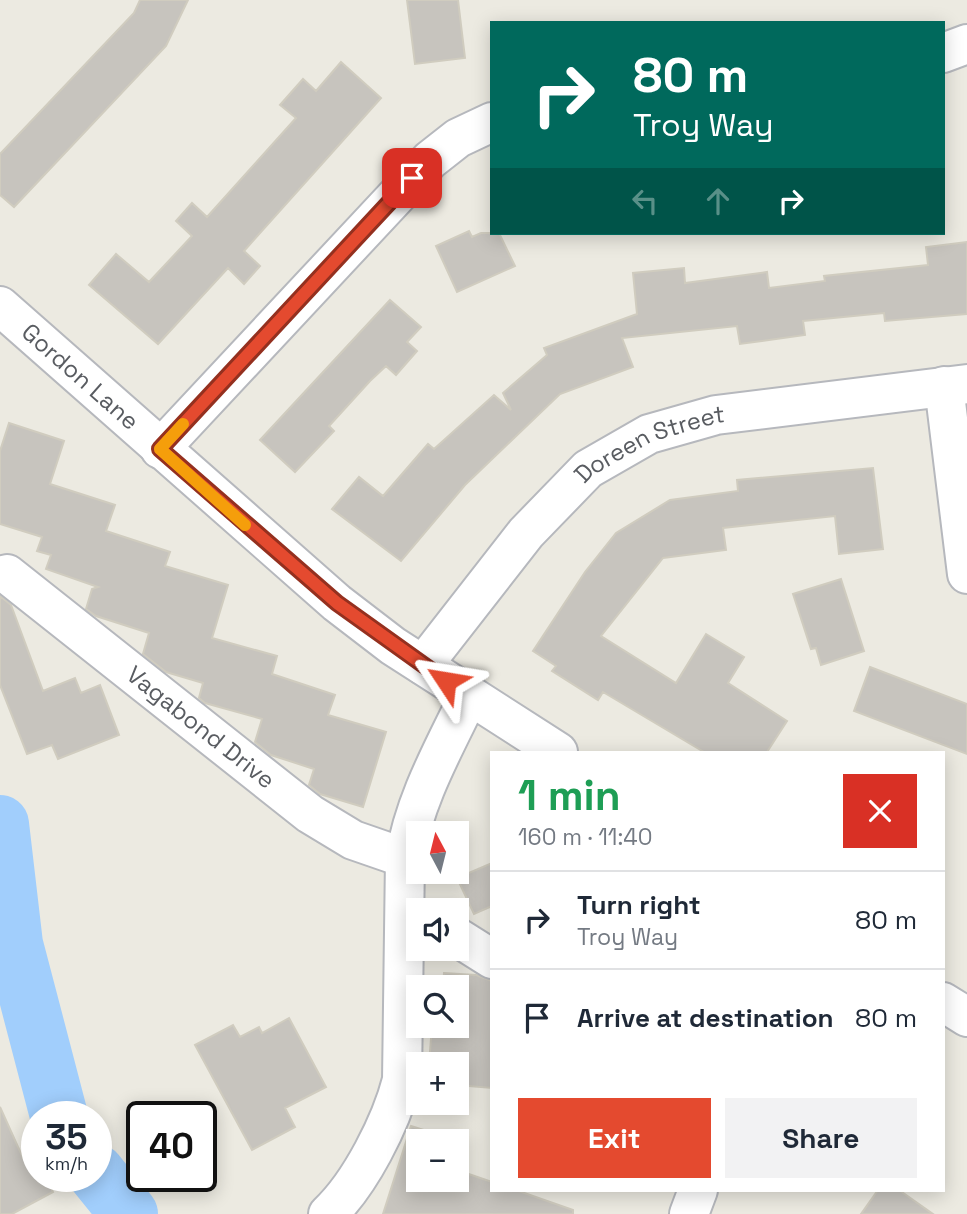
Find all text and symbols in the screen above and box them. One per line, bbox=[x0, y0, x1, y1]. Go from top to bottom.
text: 80 m bbox=[633, 44, 748, 106]
icon: right bbox=[518, 49, 609, 140]
text: Troy Way bbox=[633, 105, 773, 145]
pin bbox=[382, 148, 442, 208]
icon: arrive bbox=[393, 159, 431, 197]
icon: left bbox=[626, 182, 664, 220]
icon: ahead bbox=[699, 182, 737, 220]
icon: right bbox=[772, 182, 810, 220]
street label: Gordon Lane bbox=[15, 316, 146, 436]
street label: Doreen Street bbox=[567, 398, 726, 489]
position arrow bbox=[409, 644, 483, 718]
street label: Vagabond Drive bbox=[120, 659, 281, 795]
text: 1 min bbox=[518, 769, 621, 822]
button: close bbox=[843, 774, 917, 848]
north arrow bbox=[406, 821, 469, 884]
map controls bbox=[406, 821, 469, 1192]
text: 160 m · 11:40 bbox=[518, 822, 652, 852]
text: Turn right bbox=[577, 888, 701, 922]
button: sound bbox=[406, 898, 469, 961]
icon: right bbox=[518, 901, 556, 939]
text: 80 m bbox=[855, 903, 917, 937]
text: Troy Way bbox=[577, 922, 678, 952]
button: search bbox=[406, 975, 469, 1038]
icon: arrive bbox=[518, 999, 556, 1037]
text: Arrive at destination bbox=[577, 1001, 834, 1035]
text: 80 m bbox=[855, 1001, 917, 1035]
button: + bbox=[406, 1052, 469, 1115]
button: Exit bbox=[518, 1098, 711, 1178]
button: Share bbox=[725, 1098, 917, 1178]
speed limit sign: 40 bbox=[126, 1101, 217, 1192]
text: 35 bbox=[45, 1115, 88, 1159]
button: − bbox=[406, 1129, 469, 1192]
text: km/h bbox=[45, 1152, 88, 1175]

